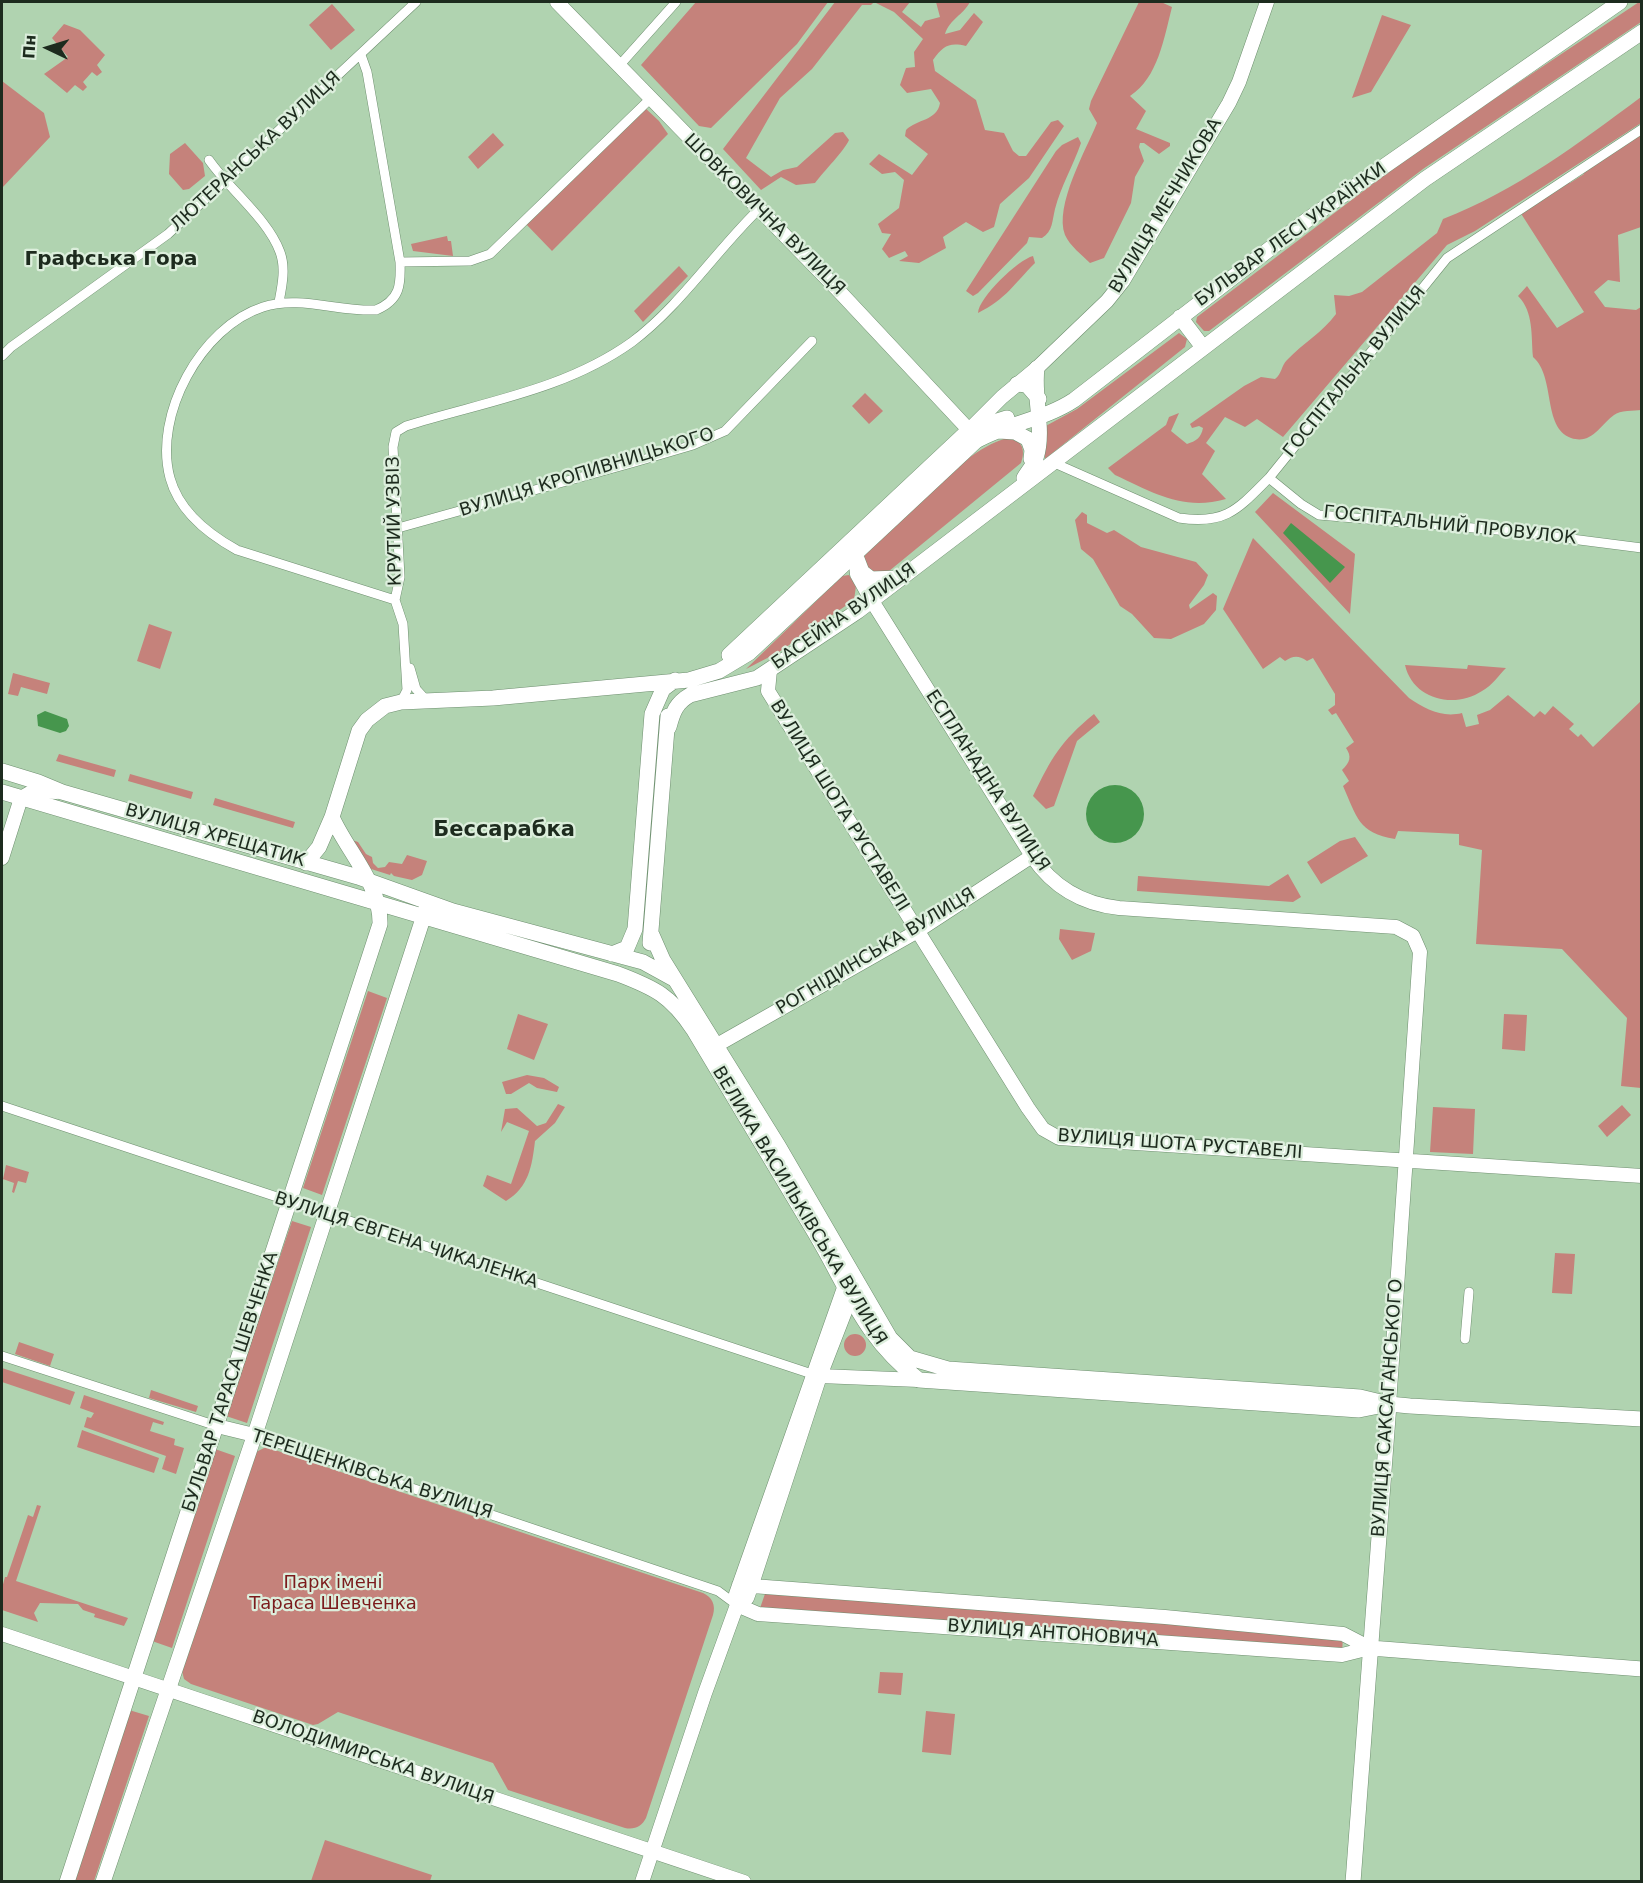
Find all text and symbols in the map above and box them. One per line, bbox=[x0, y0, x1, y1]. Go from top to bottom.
north arrow bbox=[18, 18, 78, 78]
text: Пн bbox=[19, 34, 40, 60]
street label: ЛЮТЕРАНСЬКА ВУЛИЦЯ bbox=[167, 68, 345, 236]
street label: ВУЛИЦЯ МЕЧНИКОВА bbox=[1105, 115, 1227, 297]
street label: ШОВКОВИЧНА ВУЛИЦЯ bbox=[679, 130, 849, 300]
street label: БУЛЬВАР ЛЕСІ УКРАЇНКИ bbox=[1191, 158, 1391, 312]
district label: Графська Гора bbox=[24, 248, 198, 272]
street label: ГОСПІТАЛЬНА ВУЛИЦЯ bbox=[1279, 282, 1431, 462]
street label: ВУЛИЦЯ КРОПИВНИЦЬКОГО bbox=[457, 424, 717, 522]
street label: КРУТИЙ УЗВІЗ bbox=[383, 456, 407, 586]
street label: ГОСПІТАЛЬНИЙ ПРОВУЛОК bbox=[1322, 502, 1578, 550]
street label: БАСЕЙНА ВУЛИЦЯ bbox=[768, 559, 920, 675]
street label: ЕСПЛАНАДНА ВУЛИЦЯ bbox=[920, 686, 1054, 876]
street label: ВУЛИЦЯ ШОТА РУСТАВЕЛІ bbox=[765, 696, 913, 916]
street label: ВУЛИЦЯ ХРЕЩАТИК bbox=[122, 800, 308, 872]
district label: Бессарабка bbox=[433, 818, 575, 844]
street label: РОГНІДИНСЬКА ВУЛИЦЯ bbox=[773, 884, 979, 1020]
street label: ВЕЛИКА ВАСИЛЬКІВСЬКА ВУЛИЦЯ bbox=[707, 1063, 891, 1349]
street label: ВУЛИЦЯ ШОТА РУСТАВЕЛІ bbox=[1057, 1126, 1303, 1164]
street label: ВУЛИЦЯ ЄВГЕНА ЧИКАЛЕНКА bbox=[272, 1188, 540, 1294]
street label: БУЛЬВАР ТАРАСА ШЕВЧЕНКА bbox=[179, 1249, 283, 1515]
street label: ВУЛИЦЯ САКСАГАНСЬКОГО bbox=[1368, 1278, 1408, 1538]
street label: ТЕРЕЩЕНКІВСЬКА ВУЛИЦЯ bbox=[249, 1426, 495, 1524]
park label: Парк імені Тараса Шевченка bbox=[249, 1572, 417, 1614]
street label: ВУЛИЦЯ АНТОНОВИЧА bbox=[947, 1616, 1159, 1652]
street label: ВОЛОДИМИРСЬКА ВУЛИЦЯ bbox=[249, 1706, 497, 1810]

